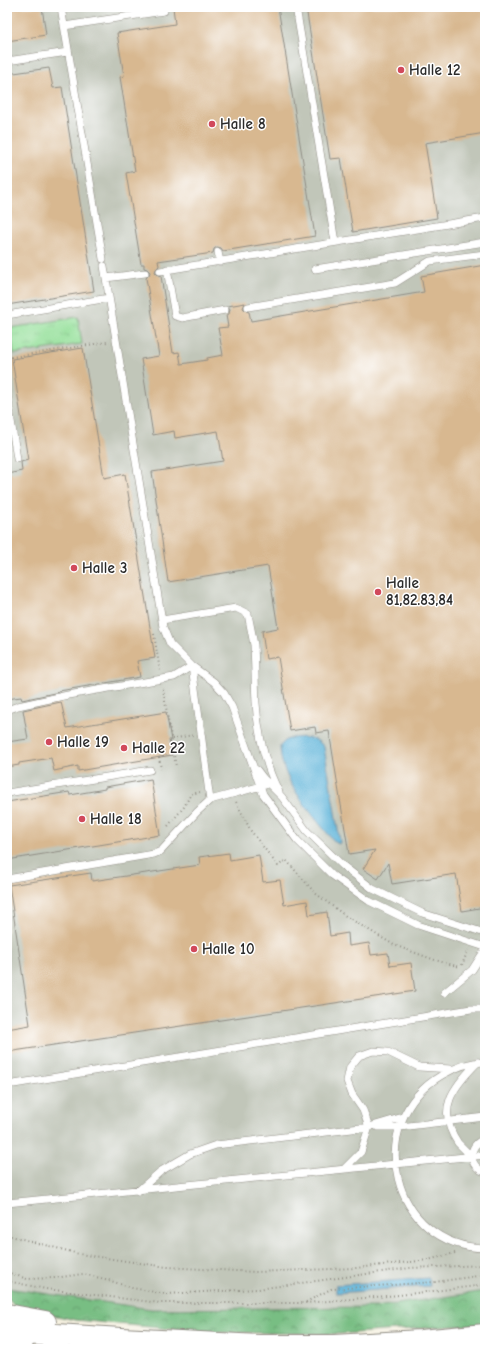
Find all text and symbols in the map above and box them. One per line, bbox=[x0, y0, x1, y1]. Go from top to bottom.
place label: Halle 12 bbox=[409, 61, 460, 79]
marker: Halle 12 bbox=[396, 65, 406, 75]
place label: Halle 8 bbox=[220, 115, 266, 133]
marker: Halle 8 bbox=[207, 119, 217, 129]
place label: Halle 3 bbox=[82, 559, 128, 577]
marker: Halle 3 bbox=[69, 563, 79, 573]
place label: Halle 81,82.83,84 bbox=[386, 574, 453, 609]
marker: Halle 81,82.83,84 bbox=[373, 587, 383, 597]
place label: Halle 19 bbox=[57, 733, 109, 751]
marker: Halle 19 bbox=[44, 737, 54, 747]
place label: Halle 22 bbox=[132, 739, 185, 757]
marker: Halle 22 bbox=[119, 743, 129, 753]
place label: Halle 18 bbox=[90, 810, 142, 828]
marker: Halle 18 bbox=[77, 814, 87, 824]
place label: Halle 10 bbox=[202, 940, 255, 958]
marker: Halle 10 bbox=[189, 944, 199, 954]

